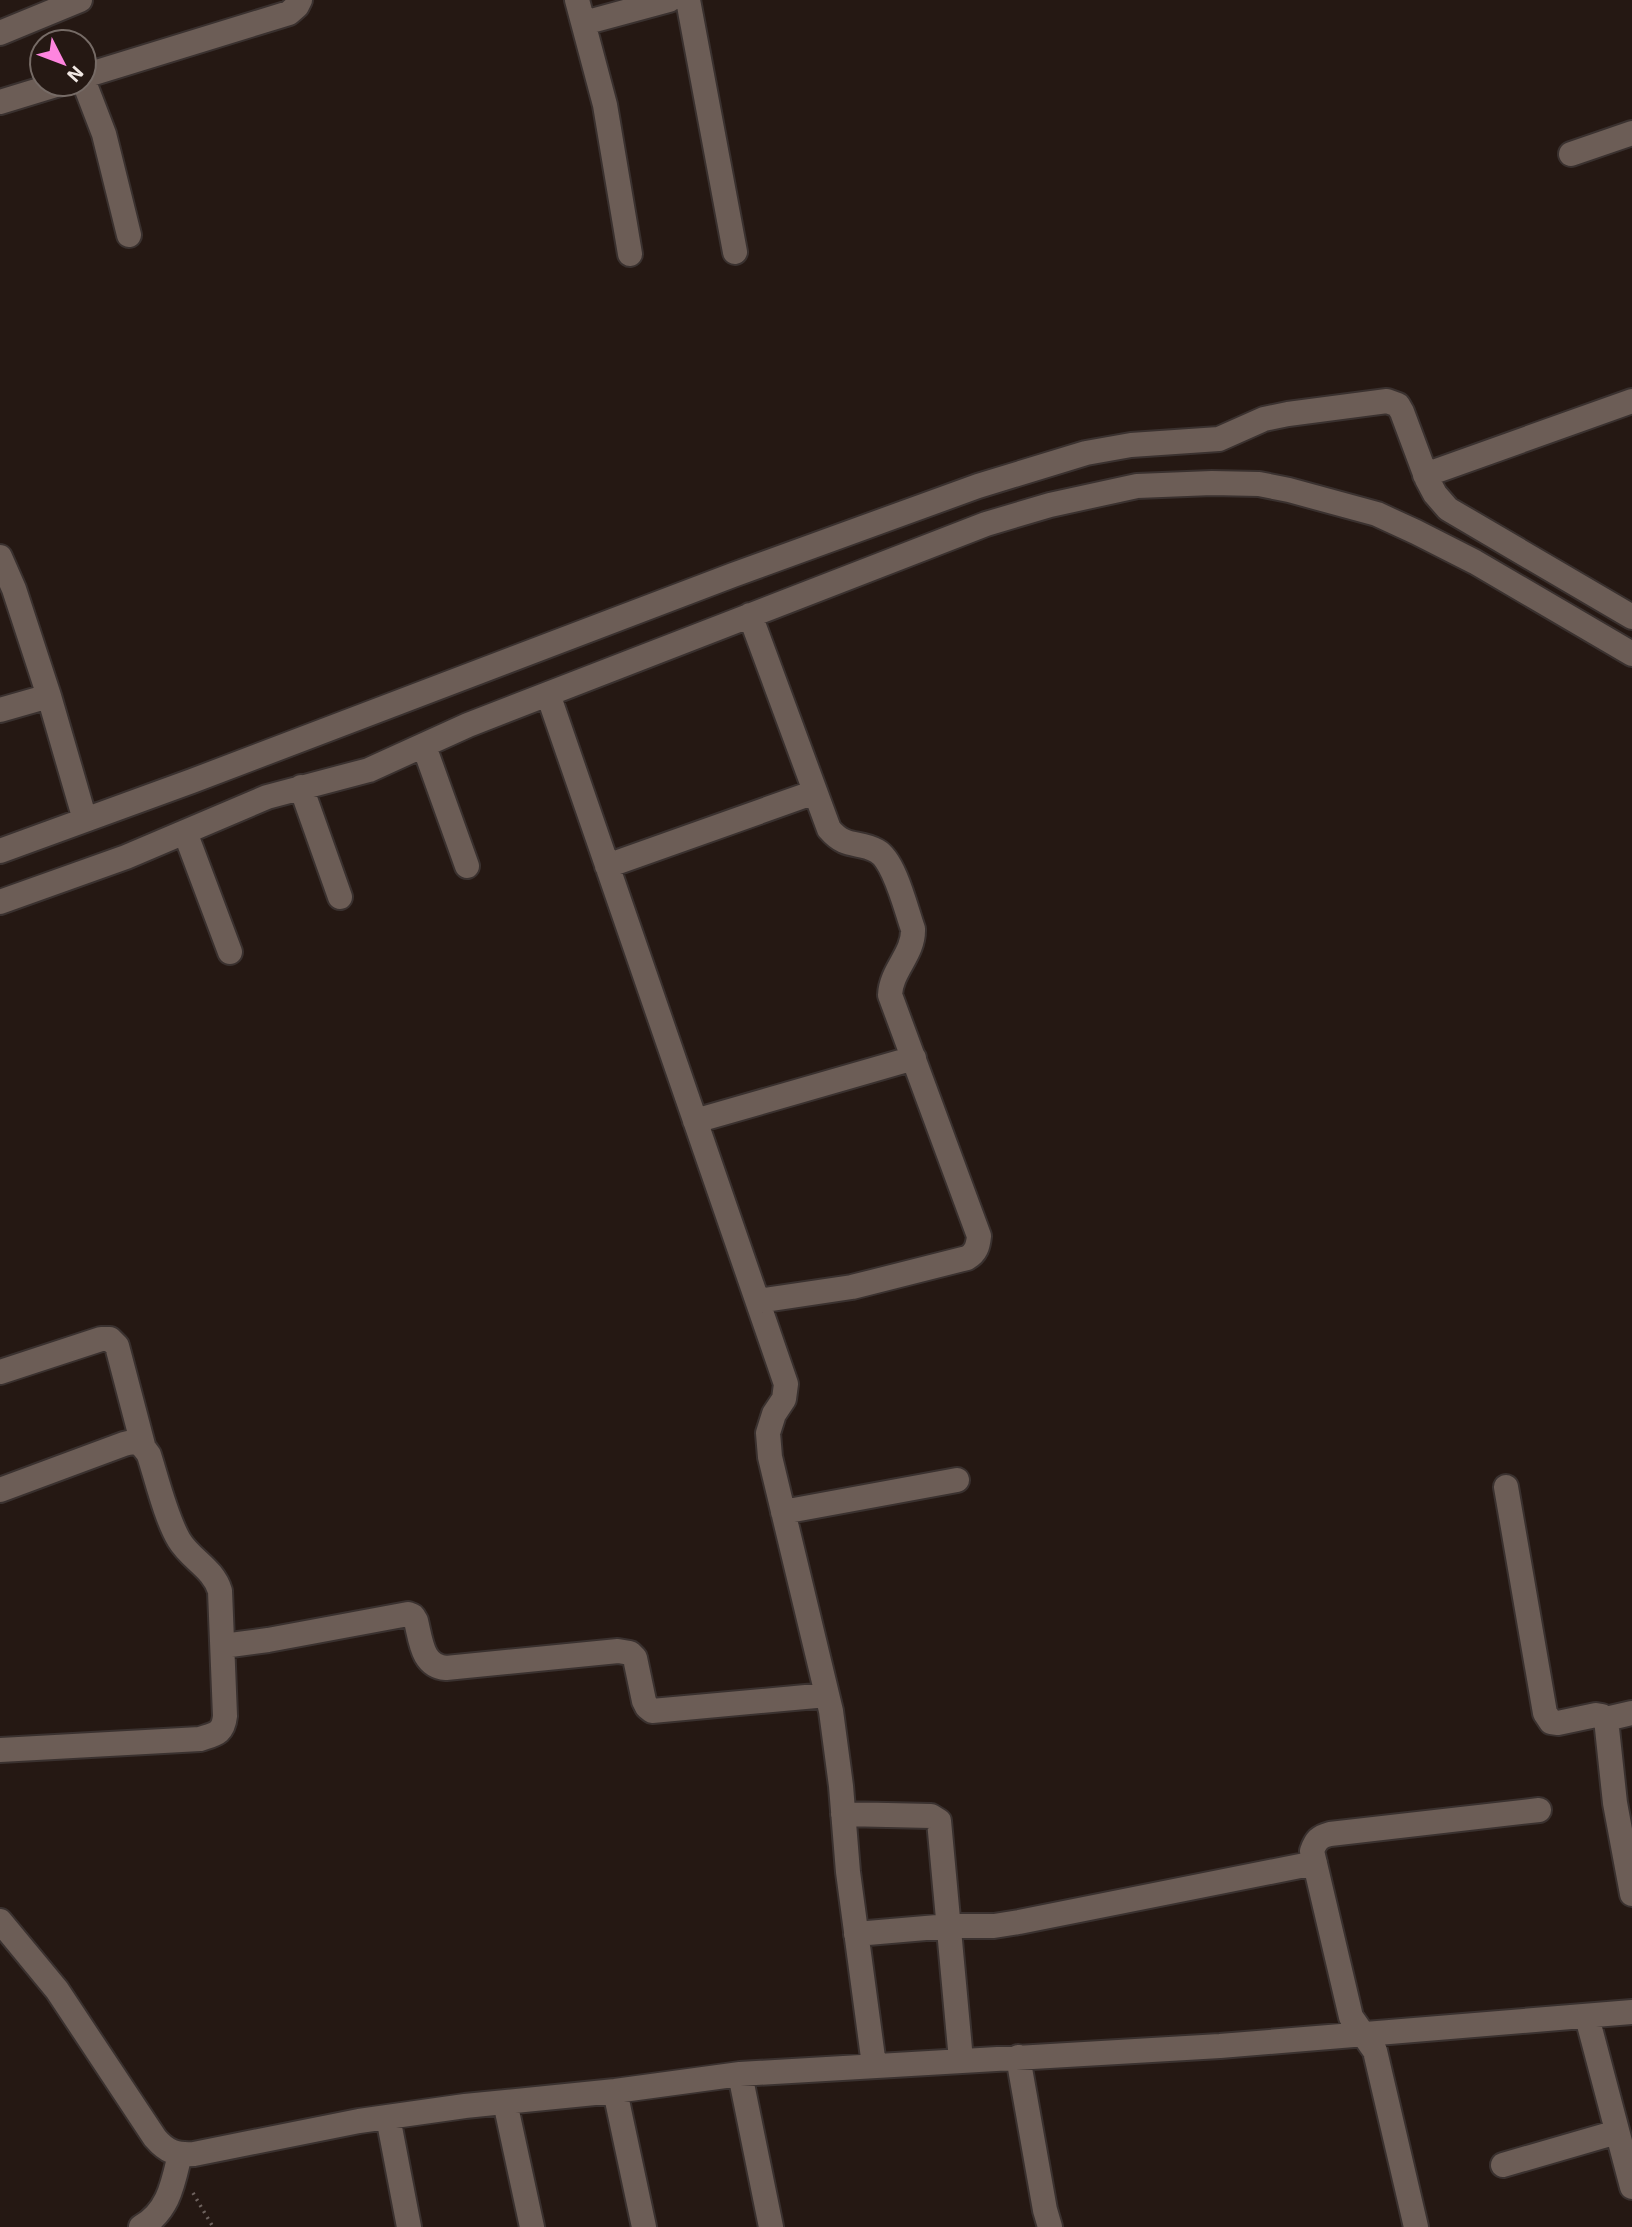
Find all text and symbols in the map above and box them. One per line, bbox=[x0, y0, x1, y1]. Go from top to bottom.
north arrow bbox=[28, 28, 98, 98]
text: N bbox=[63, 62, 89, 88]

